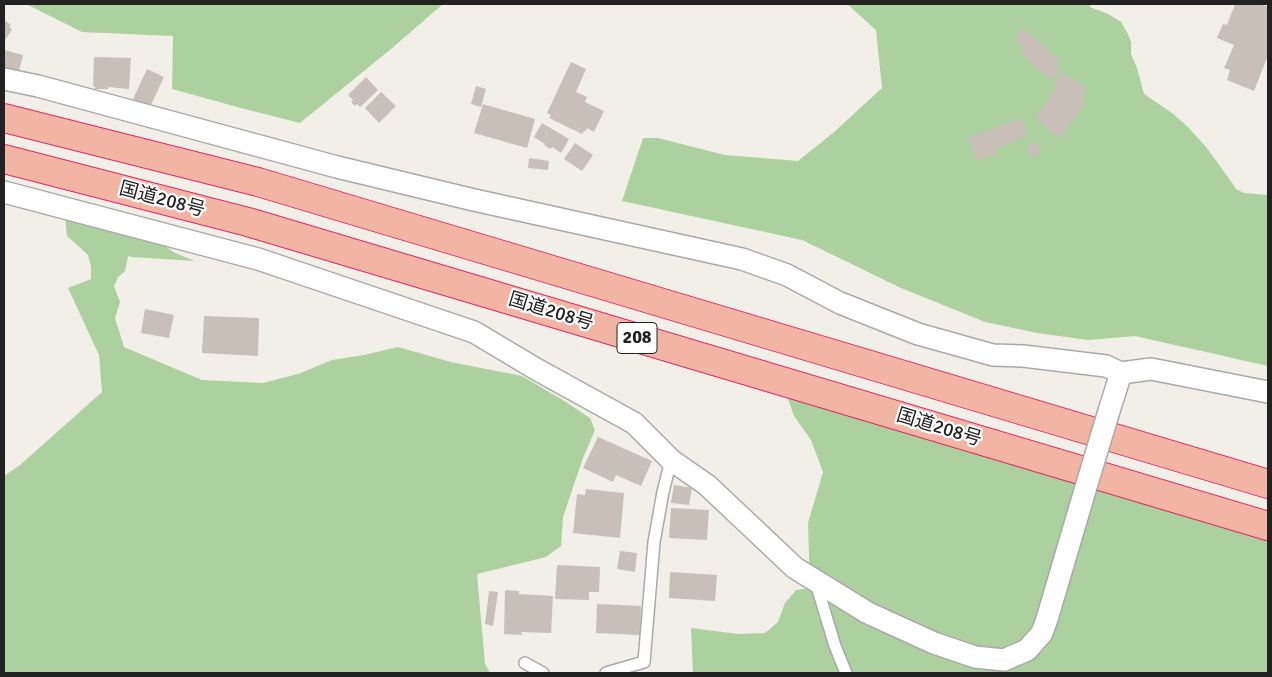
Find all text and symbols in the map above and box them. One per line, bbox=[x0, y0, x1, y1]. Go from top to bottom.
street label: 国道208号 bbox=[117, 178, 207, 222]
street label: 国道208号 bbox=[506, 288, 596, 336]
road number: 208 bbox=[617, 322, 657, 353]
street label: 国道208号 bbox=[894, 404, 984, 452]

